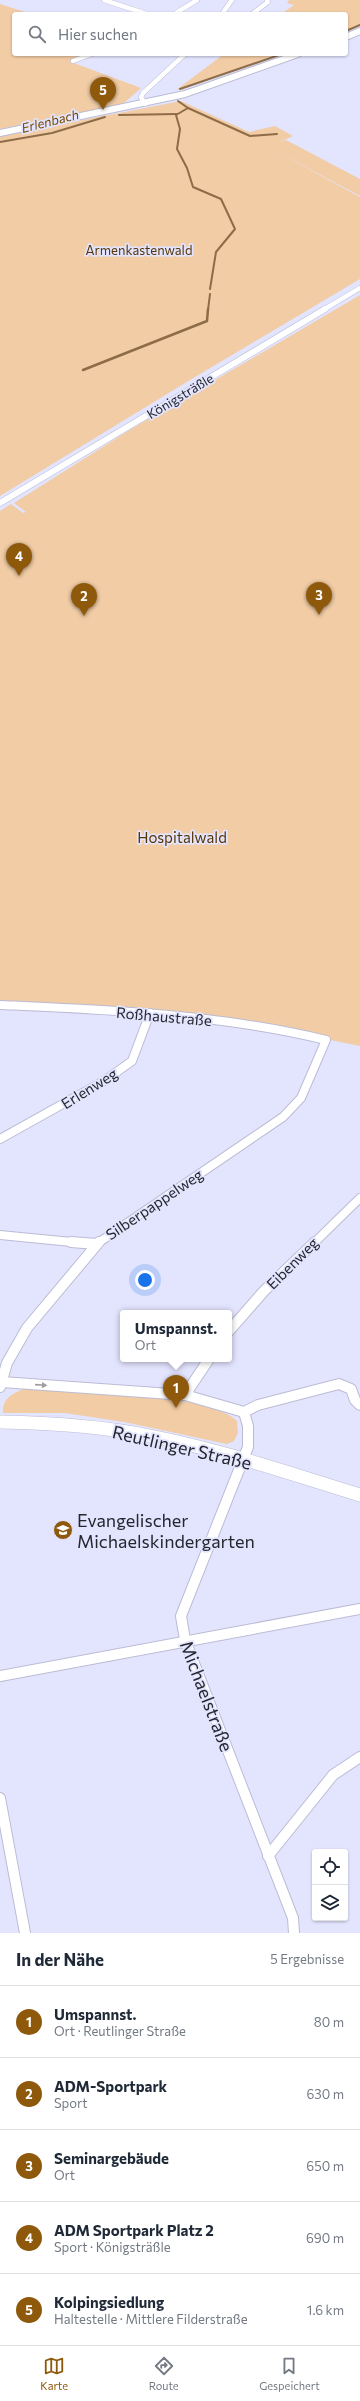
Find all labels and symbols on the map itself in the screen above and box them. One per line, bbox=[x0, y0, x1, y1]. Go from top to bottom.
pin: 5 bbox=[90, 77, 116, 110]
water label: Erlenbach bbox=[19, 106, 81, 136]
park label: Armenkastenwald bbox=[86, 242, 192, 258]
street label: Königsträßle bbox=[144, 370, 216, 422]
pin: 4 bbox=[6, 543, 32, 576]
pin: 3 bbox=[306, 582, 332, 615]
pin: 2 bbox=[71, 583, 97, 616]
park label: Hospitalwald bbox=[137, 828, 227, 846]
street label: Roßhaustraße bbox=[115, 1003, 213, 1029]
street label: Erlenweg bbox=[58, 1064, 120, 1112]
street label: Silberpappelweg bbox=[102, 1165, 206, 1243]
street label: Eibenweg bbox=[262, 1233, 322, 1293]
your location bbox=[135, 1270, 155, 1290]
pin: 1 bbox=[163, 1375, 189, 1408]
one-way arrow bbox=[35, 1381, 47, 1388]
street label: Reutlinger Straße bbox=[110, 1420, 254, 1474]
place label: Evangelischer Michaelskindergarten bbox=[77, 1509, 255, 1552]
school or university icon: Evangelischer Michaelskindergarten bbox=[52, 1519, 74, 1541]
street label: Michaelstraße bbox=[176, 1637, 238, 1755]

